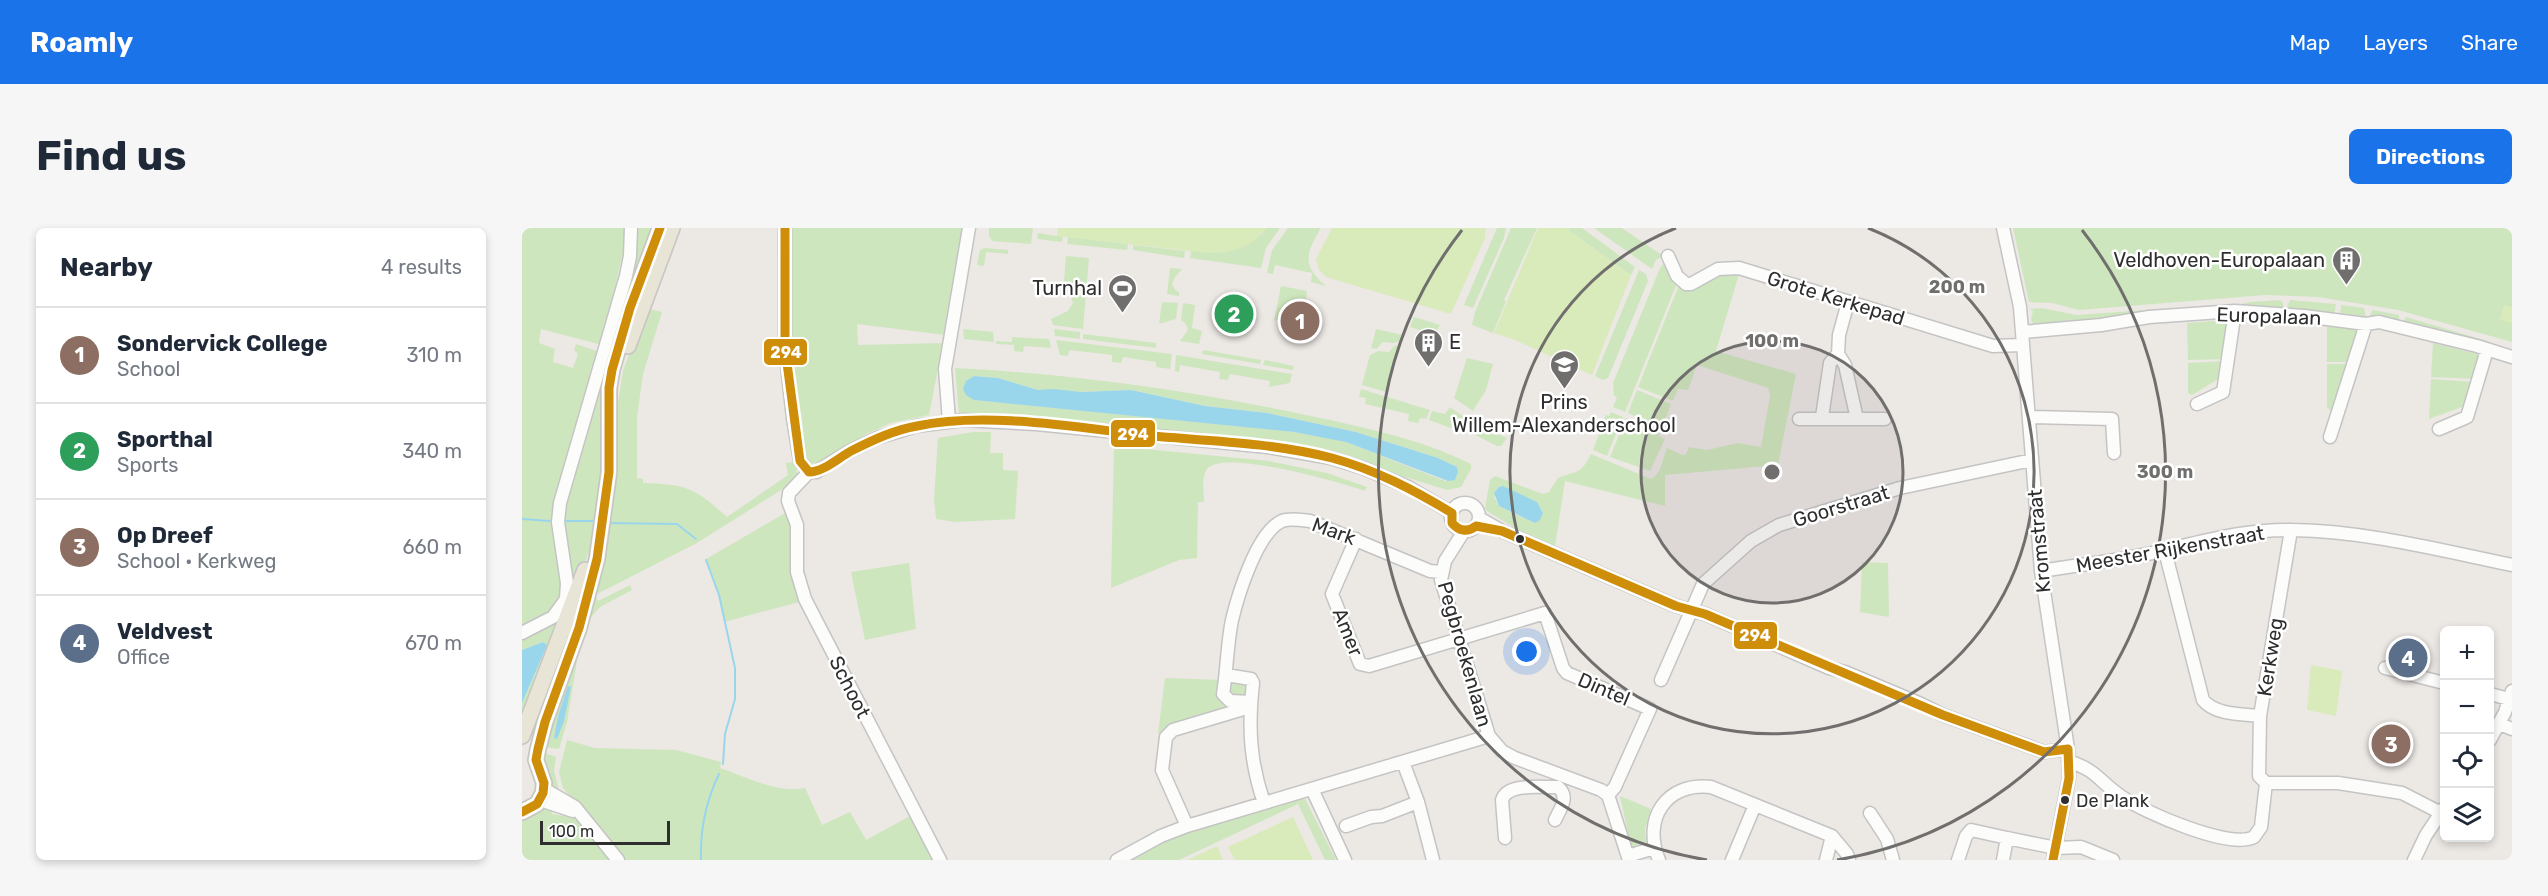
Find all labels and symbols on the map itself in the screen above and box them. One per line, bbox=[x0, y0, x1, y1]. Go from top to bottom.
building icon: Veldhoven-Europalaan bbox=[2330, 244, 2362, 286]
place label: Veldhoven-Europalaan bbox=[2113, 248, 2325, 272]
street label: Grote Kerkepad bbox=[1764, 266, 1908, 330]
sports icon: Turnhal bbox=[1107, 272, 1139, 314]
place label: Turnhal bbox=[1032, 276, 1102, 300]
text: 200 m bbox=[1929, 276, 1985, 298]
pin: 2 bbox=[1214, 292, 1254, 337]
pin: 1 bbox=[1280, 298, 1320, 344]
street label: Europalaan bbox=[2216, 302, 2322, 330]
building icon: E bbox=[1412, 326, 1444, 368]
place label: E bbox=[1449, 330, 1461, 354]
text: 100 m bbox=[1745, 330, 1799, 352]
line badge: 294 bbox=[763, 338, 808, 366]
text: 294 bbox=[770, 343, 802, 362]
school or university icon: Prins Willem-Alexanderschool bbox=[1548, 348, 1580, 390]
place label: Prins Willem-Alexanderschool bbox=[1452, 390, 1676, 437]
line badge: 294 bbox=[1110, 419, 1156, 448]
text: 294 bbox=[1117, 425, 1149, 444]
text: 300 m bbox=[2137, 461, 2193, 483]
centre of rings bbox=[1762, 462, 1782, 482]
street label: Goorstraat bbox=[1790, 480, 1892, 532]
street label: Kromstraat bbox=[2023, 488, 2055, 594]
street label: Mark bbox=[1309, 512, 1360, 550]
street label: Meester Rijkenstraat bbox=[2074, 521, 2266, 577]
unlabelled marker bbox=[1514, 533, 1526, 545]
street label: Pegbroekenlaan bbox=[1433, 579, 1497, 729]
street label: Amer bbox=[1328, 604, 1369, 660]
street label: Kerkweg bbox=[2252, 616, 2288, 698]
line badge: 294 bbox=[1733, 621, 1778, 650]
text: 294 bbox=[1739, 626, 1771, 645]
pin: 4 bbox=[2388, 636, 2428, 680]
your location bbox=[1512, 637, 1541, 666]
street label: Schoot bbox=[824, 652, 876, 722]
street label: Dintel bbox=[1574, 667, 1634, 711]
pin: 3 bbox=[2372, 722, 2410, 766]
place label: De Plank bbox=[2076, 790, 2150, 812]
marker: De Plank bbox=[2059, 794, 2071, 806]
scale bar bbox=[540, 818, 670, 846]

